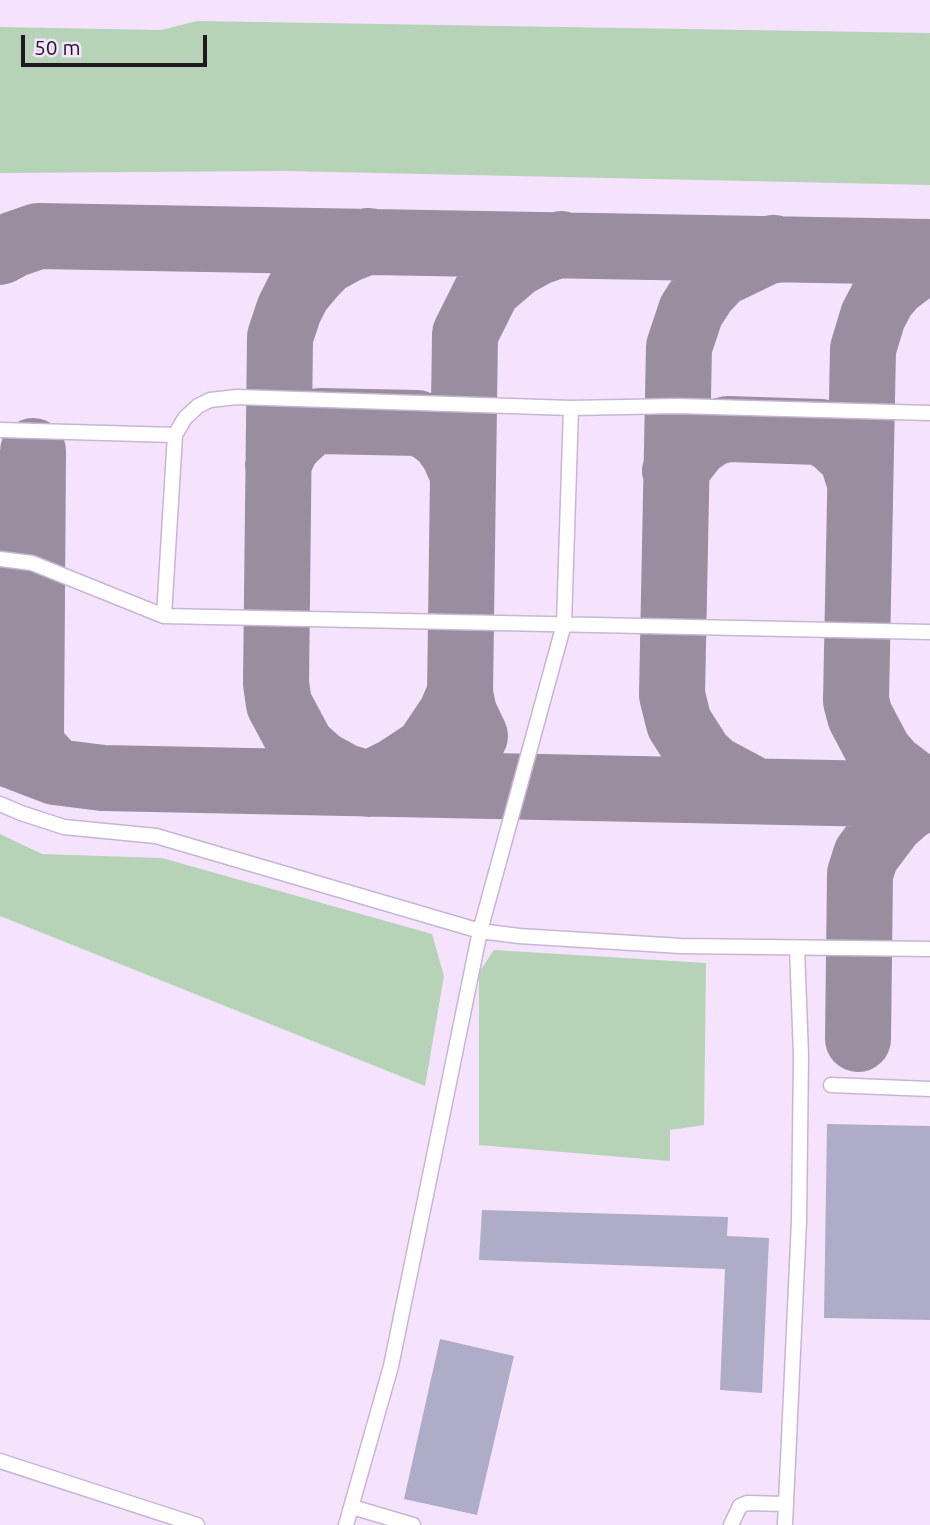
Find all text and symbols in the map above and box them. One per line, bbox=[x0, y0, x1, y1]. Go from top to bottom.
scale bar bbox=[24, 21, 210, 65]
text: 50 m bbox=[34, 35, 81, 59]

